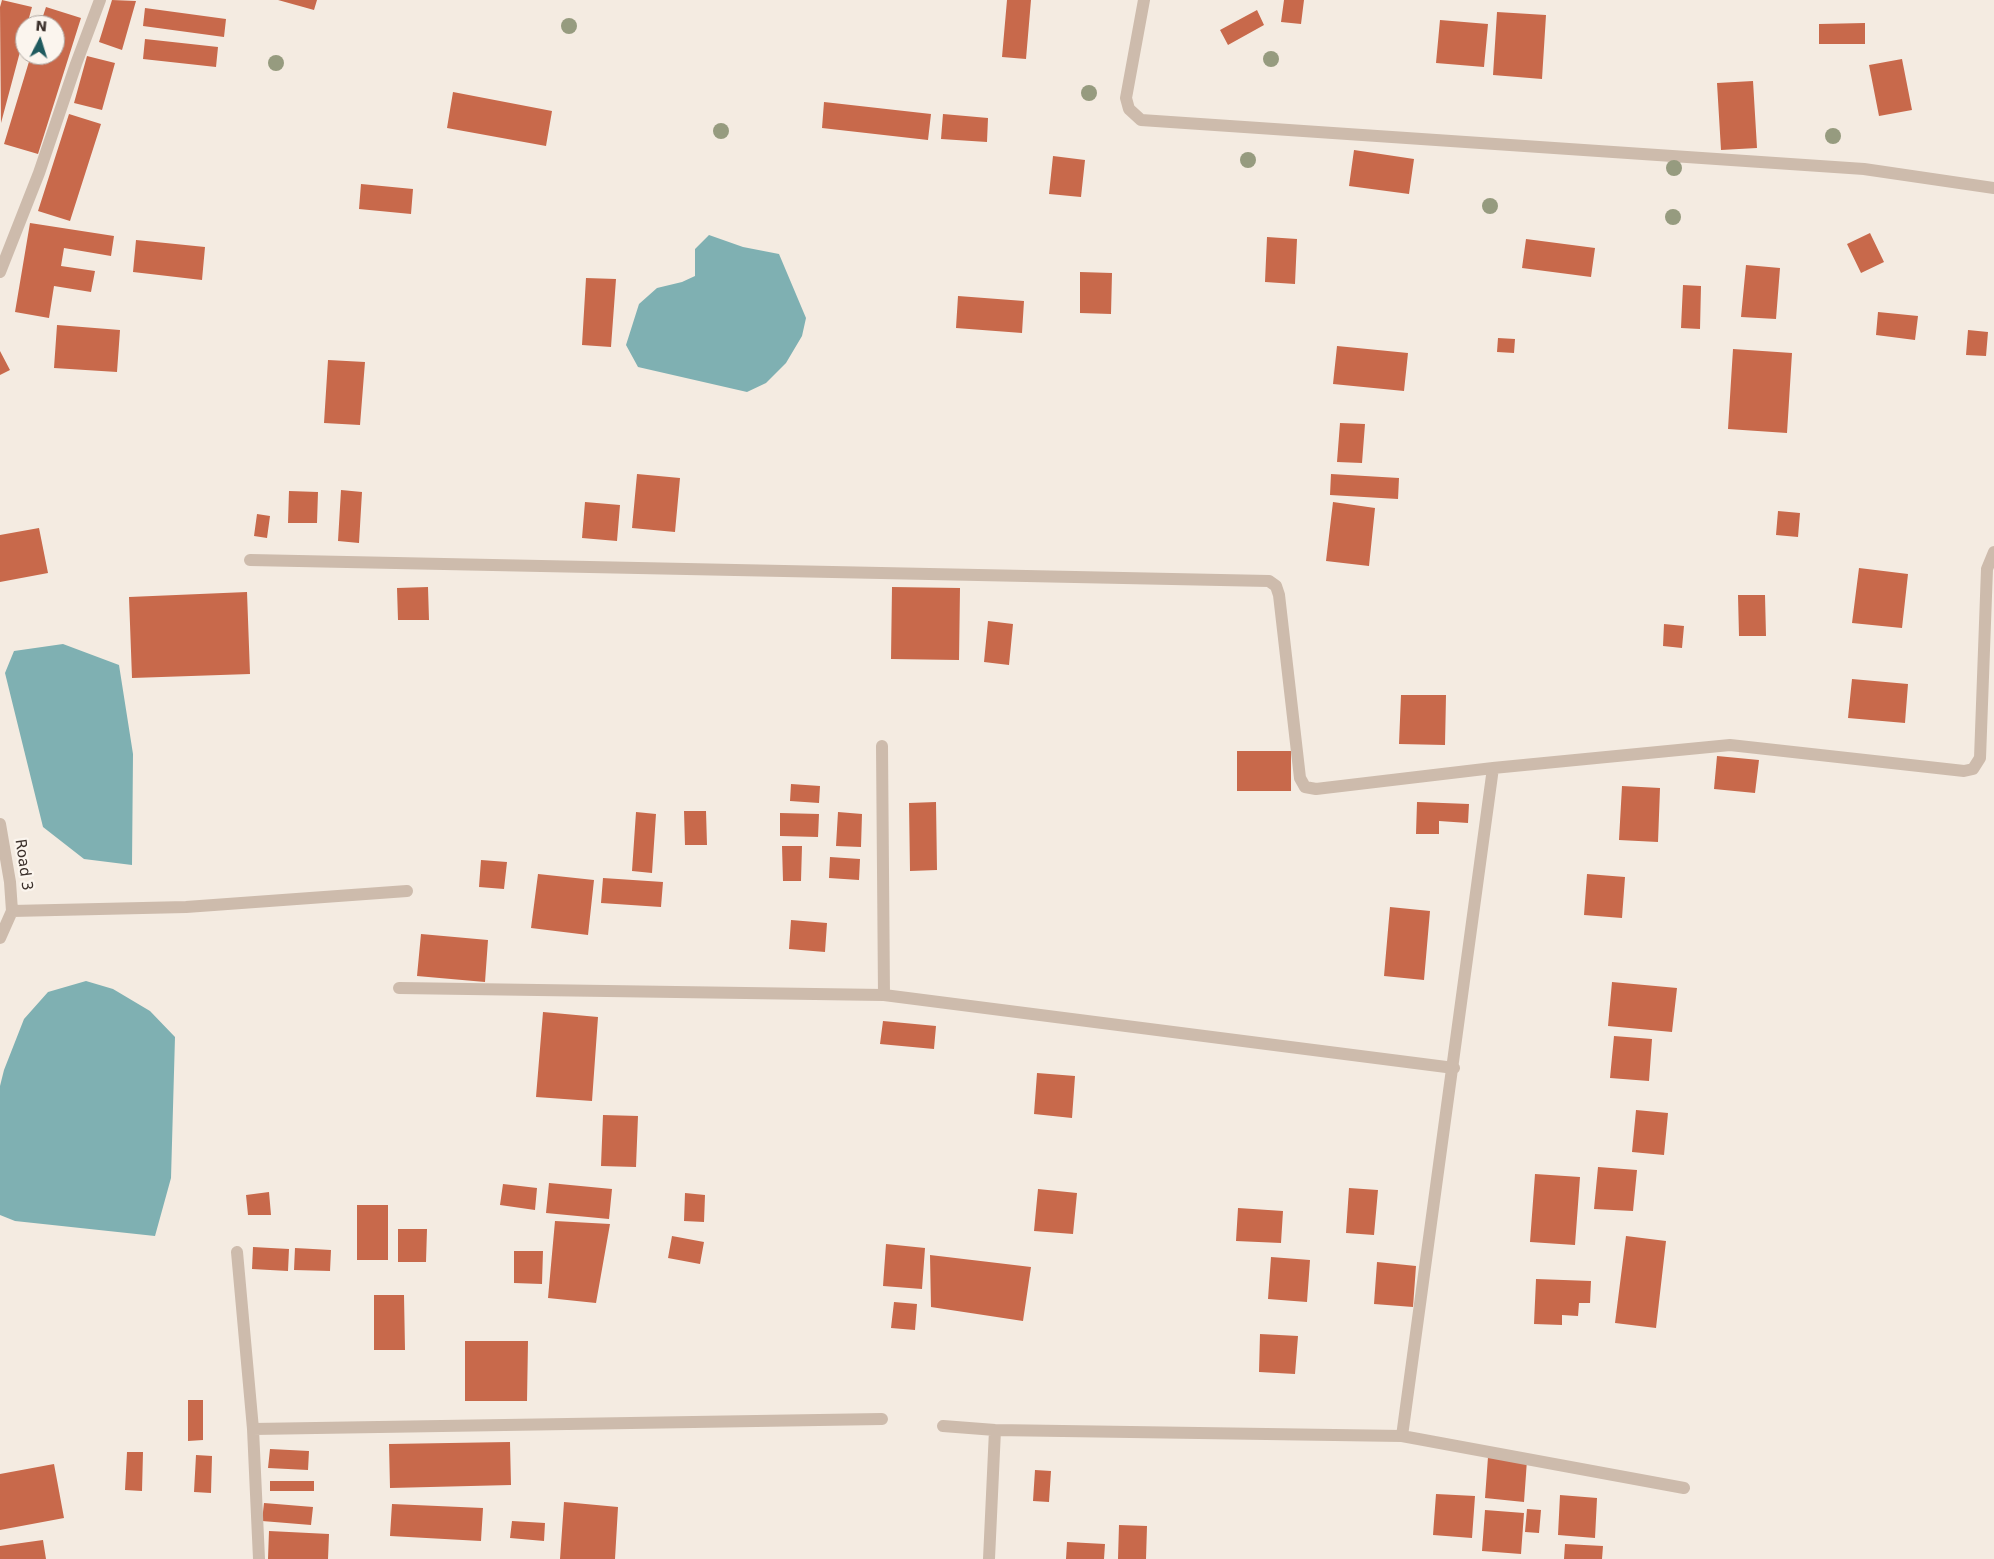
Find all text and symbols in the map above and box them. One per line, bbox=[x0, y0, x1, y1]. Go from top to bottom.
north arrow bbox=[15, 15, 65, 65]
text: N bbox=[35, 18, 48, 35]
street label: Road 3 bbox=[10, 838, 36, 892]

